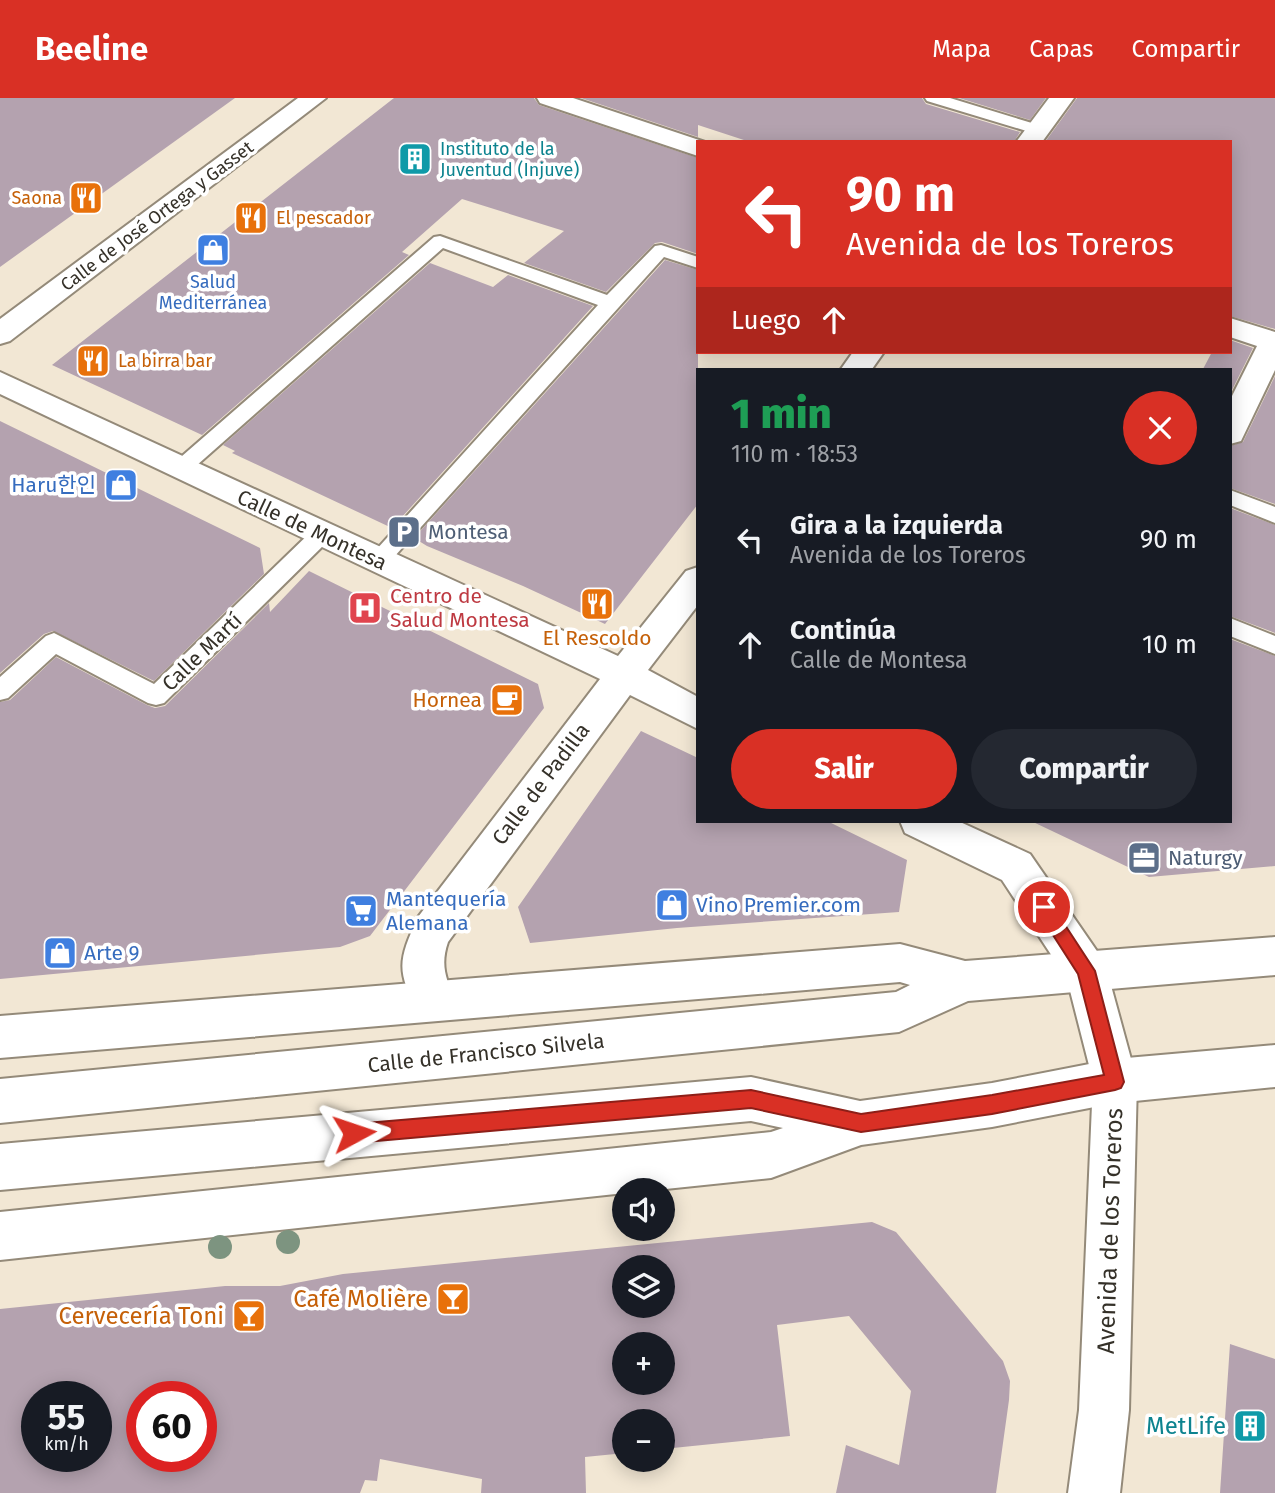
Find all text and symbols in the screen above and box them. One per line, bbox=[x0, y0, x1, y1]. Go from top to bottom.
text: Beeline bbox=[35, 29, 148, 69]
text: Mapa bbox=[932, 35, 991, 63]
text: Capas bbox=[1029, 35, 1093, 63]
text: Compartir bbox=[1131, 35, 1240, 63]
street label: Calle de José Ortega y Gasset bbox=[56, 136, 258, 296]
place label: Instituto de la Juventud (Injuve) bbox=[440, 138, 579, 181]
building icon: Instituto de la Juventud (Injuve) bbox=[396, 140, 434, 178]
text: 90 m bbox=[846, 165, 955, 224]
icon: left bbox=[731, 168, 822, 259]
restaurant icon: Saona bbox=[67, 179, 105, 217]
place label: Saona bbox=[12, 187, 62, 209]
restaurant icon: El pescador bbox=[232, 199, 270, 237]
place label: El pescador bbox=[276, 207, 371, 229]
text: Avenida de los Toreros bbox=[846, 225, 1174, 263]
shop icon: Salud Mediterránea bbox=[194, 231, 232, 269]
place label: Salud Mediterránea bbox=[159, 271, 267, 314]
icon: ahead bbox=[815, 301, 853, 339]
text: Luego bbox=[731, 305, 801, 336]
restaurant icon: La birra bar bbox=[74, 342, 112, 380]
place label: La birra bar bbox=[118, 350, 212, 372]
text: 1 min bbox=[731, 389, 832, 439]
button: close bbox=[1123, 391, 1197, 465]
text: 110 m · 18:53 bbox=[731, 440, 858, 468]
shop icon: Haru한인 bbox=[102, 466, 140, 504]
place label: Haru한인 bbox=[11, 472, 96, 498]
street label: Calle de Montesa bbox=[233, 484, 391, 576]
text: Gira a la izquierda bbox=[790, 510, 1003, 541]
parking icon: Montesa bbox=[385, 513, 423, 551]
place label: Montesa bbox=[428, 519, 509, 545]
icon: left bbox=[731, 521, 769, 559]
text: 90 m bbox=[1140, 524, 1197, 555]
text: Avenida de los Toreros bbox=[790, 541, 1026, 569]
place label: Centro de Salud Montesa bbox=[390, 583, 530, 633]
restaurant icon: El Rescoldo bbox=[578, 585, 616, 623]
hospital icon: Centro de Salud Montesa bbox=[346, 589, 384, 627]
street label: Calle Martí bbox=[157, 607, 248, 697]
text: Continúa bbox=[790, 615, 896, 646]
place label: El Rescoldo bbox=[542, 625, 652, 651]
icon: ahead bbox=[731, 626, 769, 664]
text: 10 m bbox=[1142, 629, 1197, 660]
text: Calle de Montesa bbox=[790, 646, 968, 674]
cafe icon: Hornea bbox=[488, 681, 526, 719]
place label: Hornea bbox=[412, 687, 482, 713]
street label: Calle de Padilla bbox=[487, 718, 595, 850]
button: Salir bbox=[731, 729, 957, 809]
button: Compartir bbox=[971, 729, 1197, 809]
office icon: Naturgy bbox=[1125, 839, 1163, 877]
place label: Naturgy bbox=[1168, 845, 1243, 871]
pin bbox=[1014, 877, 1074, 937]
place label: Mantequería Alemana bbox=[386, 886, 506, 936]
shop icon: Vino Premier.com bbox=[653, 886, 691, 924]
icon: arrive bbox=[1025, 888, 1063, 926]
supermarket icon: Mantequería Alemana bbox=[342, 892, 380, 930]
place label: Vino Premier.com bbox=[696, 892, 861, 918]
shop icon: Arte 9 bbox=[41, 934, 79, 972]
place label: Arte 9 bbox=[84, 940, 139, 966]
street label: Calle de Francisco Silvela bbox=[366, 1028, 606, 1078]
position arrow bbox=[317, 1096, 391, 1170]
street label: Avenida de los Toreros bbox=[1092, 1108, 1128, 1354]
map controls bbox=[612, 1178, 675, 1472]
button: sound bbox=[612, 1178, 675, 1241]
button: layers bbox=[612, 1255, 675, 1318]
bar icon: Café Molière bbox=[434, 1280, 472, 1318]
place label: Café Molière bbox=[293, 1285, 428, 1313]
bar icon: Cervecería Toni bbox=[230, 1297, 268, 1335]
place label: Cervecería Toni bbox=[58, 1302, 224, 1330]
button: + bbox=[612, 1332, 675, 1395]
speed limit sign: 60 bbox=[126, 1381, 217, 1472]
text: 55 bbox=[48, 1396, 85, 1438]
building icon: MetLife bbox=[1231, 1407, 1269, 1445]
button: − bbox=[612, 1409, 675, 1472]
place label: MetLife bbox=[1146, 1412, 1226, 1440]
text: km/h bbox=[44, 1433, 89, 1455]

